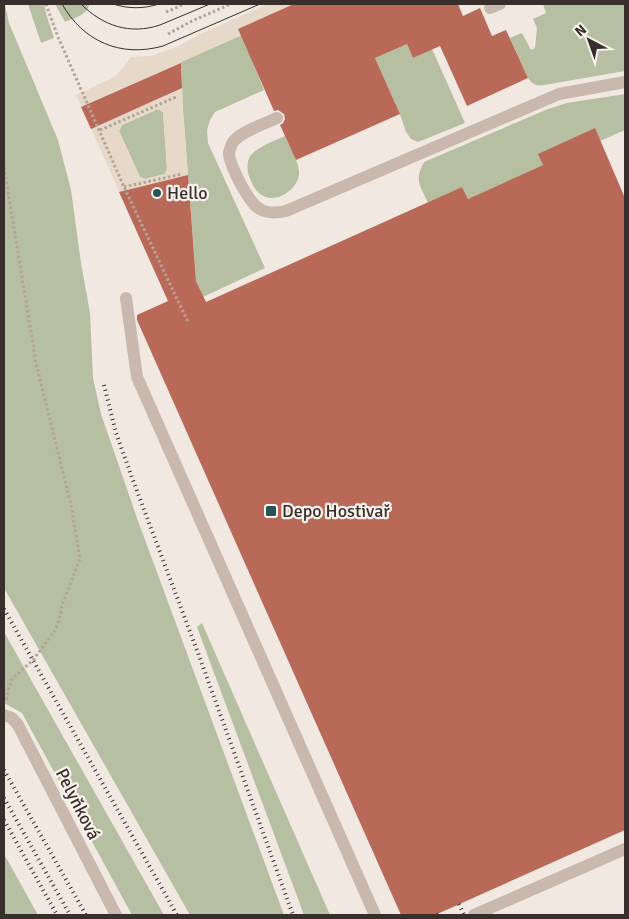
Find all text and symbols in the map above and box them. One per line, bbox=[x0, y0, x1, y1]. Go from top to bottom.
north arrow bbox=[564, 15, 614, 65]
text: N bbox=[572, 21, 590, 40]
place label: Hello bbox=[167, 182, 208, 204]
marker: Hello bbox=[151, 187, 163, 199]
place label: Depo Hostivař bbox=[282, 500, 390, 522]
marker: Depo Hostivař bbox=[264, 504, 278, 518]
street label: Pelyňková bbox=[51, 765, 105, 843]

